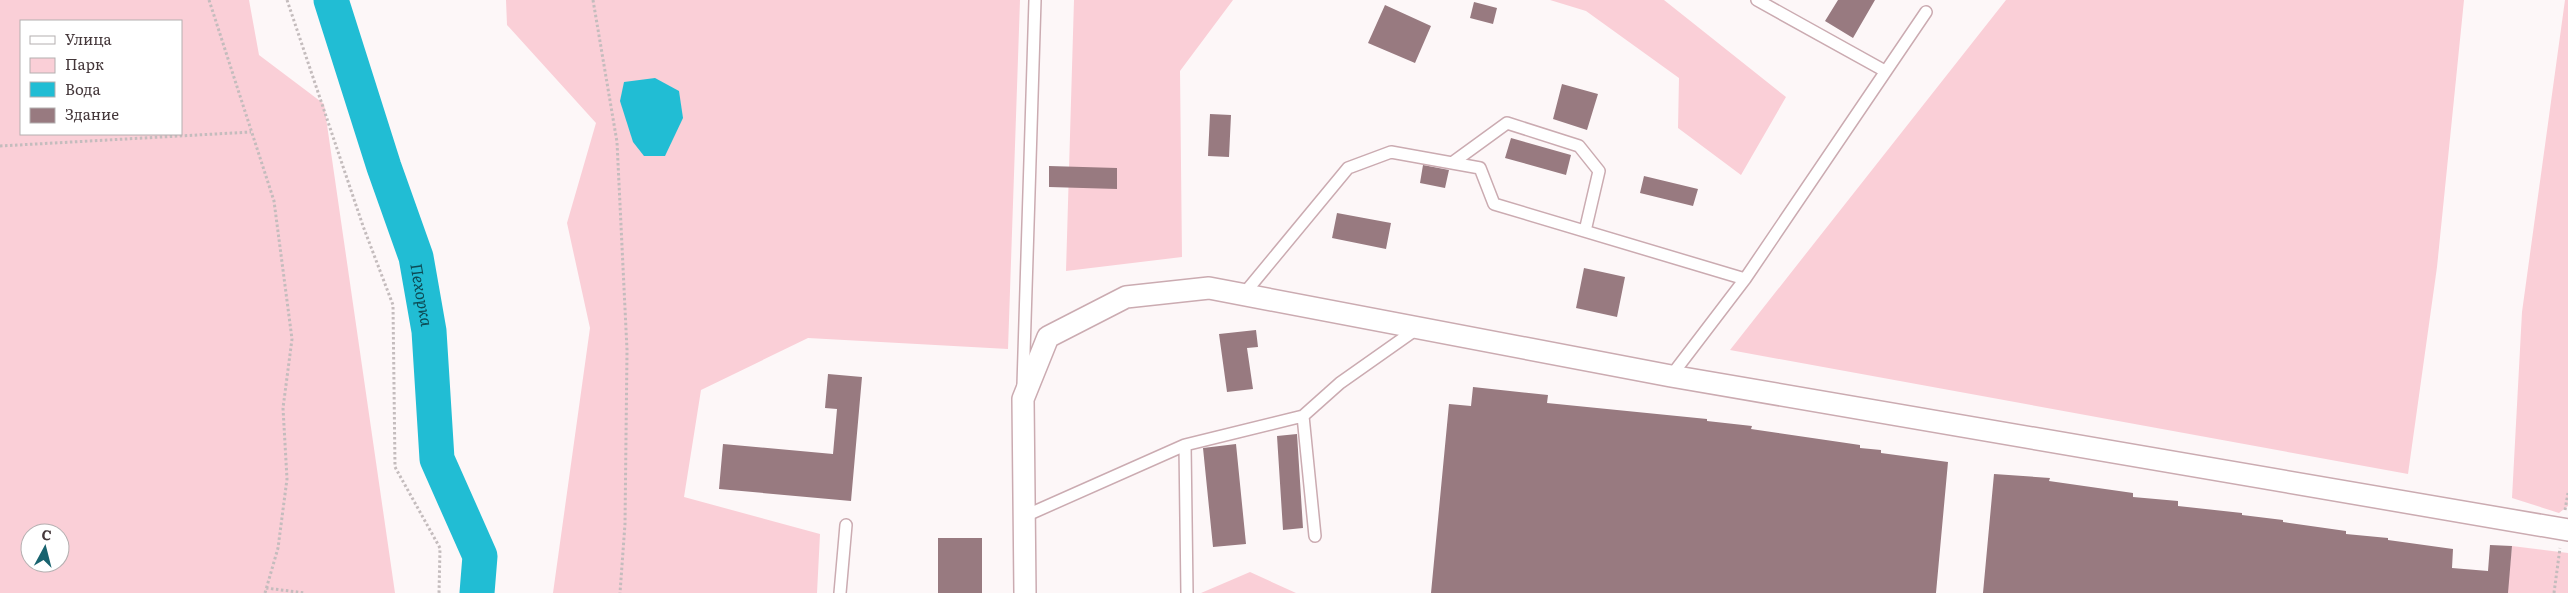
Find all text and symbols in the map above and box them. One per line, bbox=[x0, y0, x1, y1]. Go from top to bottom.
legend bbox=[20, 20, 182, 135]
text: Улица bbox=[65, 27, 113, 50]
text: Парк bbox=[65, 52, 104, 75]
text: Вода bbox=[65, 77, 102, 100]
text: Здание bbox=[65, 102, 119, 125]
water label: Пехорка bbox=[405, 261, 440, 329]
north arrow bbox=[20, 523, 70, 573]
text: С bbox=[41, 524, 53, 545]

